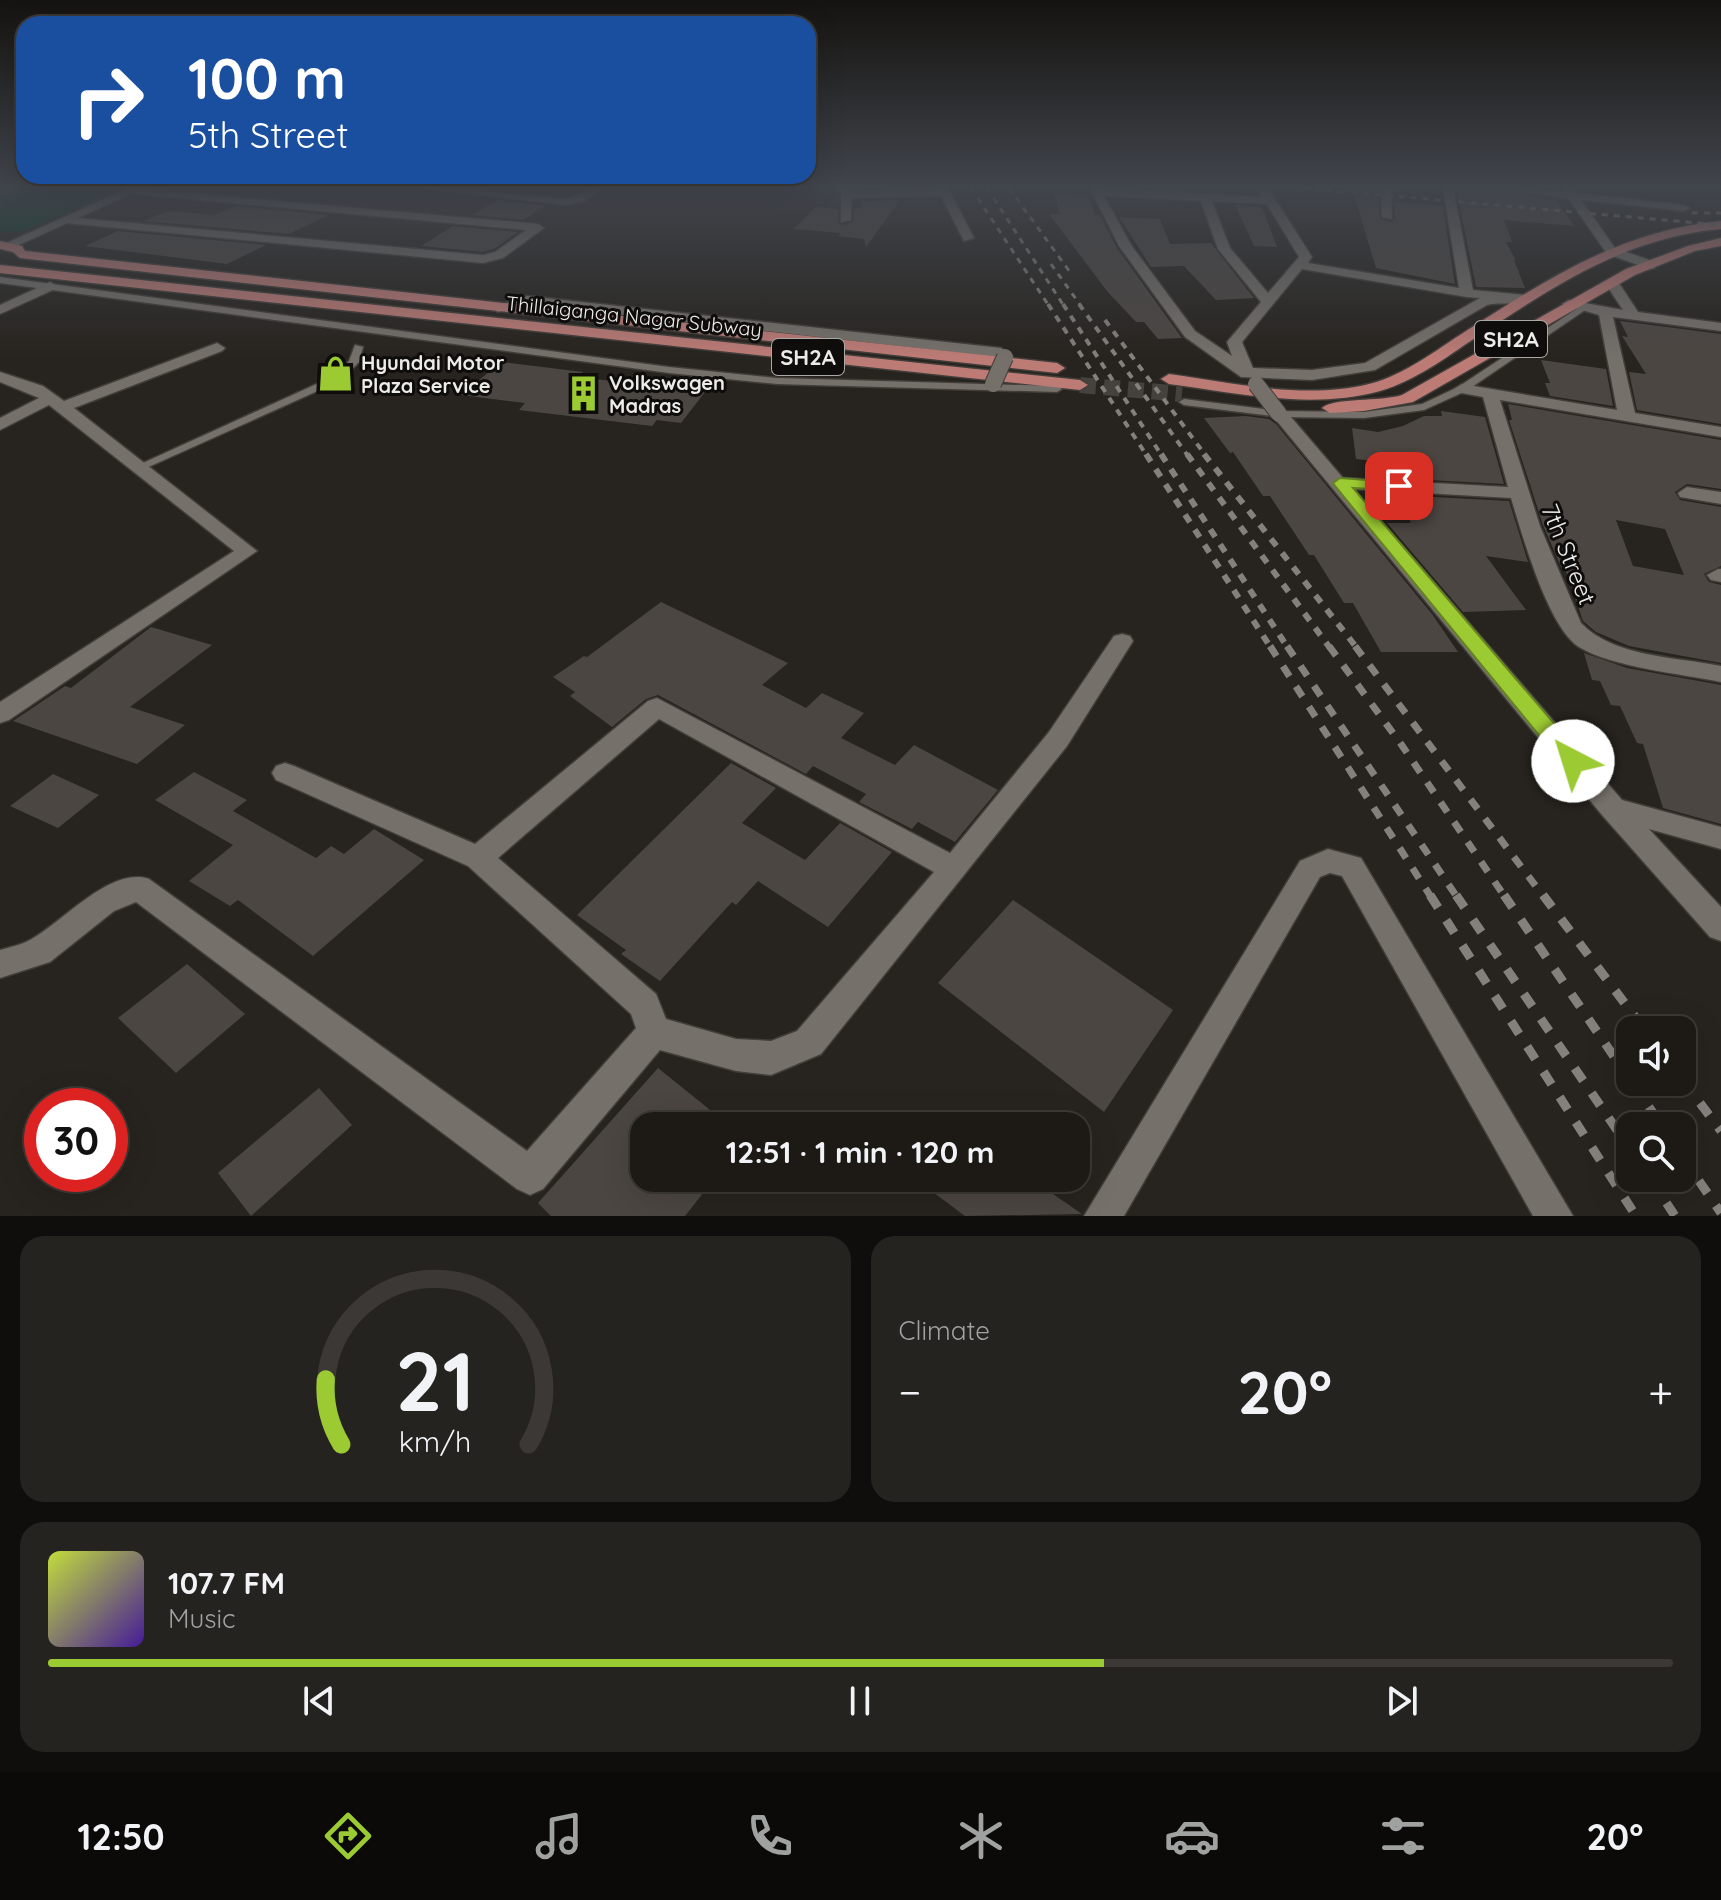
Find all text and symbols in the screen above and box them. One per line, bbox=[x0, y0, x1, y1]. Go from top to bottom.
text: 100 m bbox=[188, 43, 346, 113]
icon: right bbox=[56, 48, 160, 152]
text: 5th Street bbox=[188, 112, 349, 157]
street label: Thillaiganga Nagar Subway bbox=[505, 290, 763, 342]
road number: SH2A bbox=[1475, 321, 1547, 357]
road number: SH2A bbox=[772, 339, 844, 375]
place label: Hyundai Motor Plaza Service bbox=[361, 350, 505, 398]
shop icon: Hyundai Motor Plaza Service bbox=[316, 355, 354, 393]
place label: Volkswagen Madras bbox=[609, 370, 725, 418]
building icon: Volkswagen Madras bbox=[564, 375, 602, 413]
pin bbox=[1365, 452, 1433, 520]
icon: arrive bbox=[1377, 464, 1421, 508]
street label: 7th Street bbox=[1535, 499, 1603, 609]
position arrow bbox=[1531, 719, 1615, 803]
map controls bbox=[1616, 1016, 1696, 1192]
button: sound bbox=[1616, 1016, 1696, 1096]
speed limit sign: 30 bbox=[24, 1088, 128, 1192]
button: search bbox=[1616, 1112, 1696, 1192]
text: 12:51 · 1 min · 120 m bbox=[726, 1133, 994, 1171]
text: Climate bbox=[899, 1314, 990, 1347]
text: 21 bbox=[395, 1328, 475, 1432]
text: 20° bbox=[1238, 1354, 1332, 1429]
text: − bbox=[899, 1364, 921, 1419]
text: + bbox=[1648, 1364, 1673, 1419]
text: km/h bbox=[399, 1423, 472, 1459]
text: 107.7 FM bbox=[168, 1564, 285, 1602]
text: Music bbox=[168, 1602, 236, 1635]
icon: previous bbox=[297, 1679, 341, 1723]
icon: pause bbox=[838, 1679, 882, 1723]
icon: next bbox=[1380, 1679, 1424, 1723]
icon: directions bbox=[320, 1808, 376, 1864]
icon: music bbox=[531, 1808, 587, 1864]
icon: phone bbox=[742, 1808, 798, 1864]
icon: climate bbox=[953, 1808, 1009, 1864]
icon: car bbox=[1164, 1808, 1220, 1864]
icon: filters bbox=[1375, 1808, 1431, 1864]
text: 12:50 bbox=[78, 1814, 165, 1859]
text: 20° bbox=[1587, 1814, 1643, 1859]

